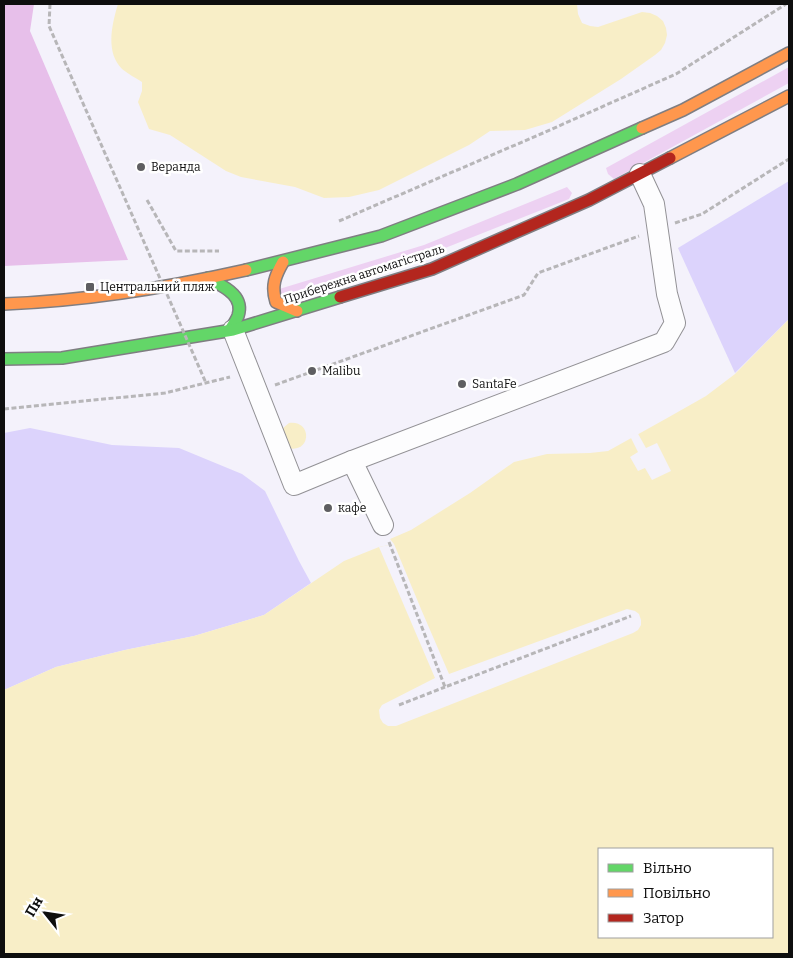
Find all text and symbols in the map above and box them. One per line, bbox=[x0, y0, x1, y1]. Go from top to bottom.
place label: Веранда bbox=[151, 160, 201, 174]
marker: Веранда bbox=[135, 161, 147, 173]
street label: Прибережна автомагістраль bbox=[282, 241, 446, 307]
place label: Центральний пляж bbox=[100, 280, 215, 294]
marker: Центральний пляж bbox=[84, 281, 96, 293]
place label: Malibu bbox=[322, 364, 361, 378]
marker: Malibu bbox=[306, 365, 318, 377]
place label: SantaFe bbox=[472, 377, 517, 391]
marker: SantaFe bbox=[456, 378, 468, 390]
place label: кафе bbox=[338, 501, 366, 515]
marker: кафе bbox=[322, 502, 334, 514]
legend bbox=[598, 848, 773, 938]
text: Вільно bbox=[643, 859, 692, 877]
text: Повільно bbox=[643, 884, 711, 902]
north arrow bbox=[20, 888, 70, 938]
text: Пн bbox=[22, 894, 47, 920]
text: Затор bbox=[643, 909, 684, 927]

